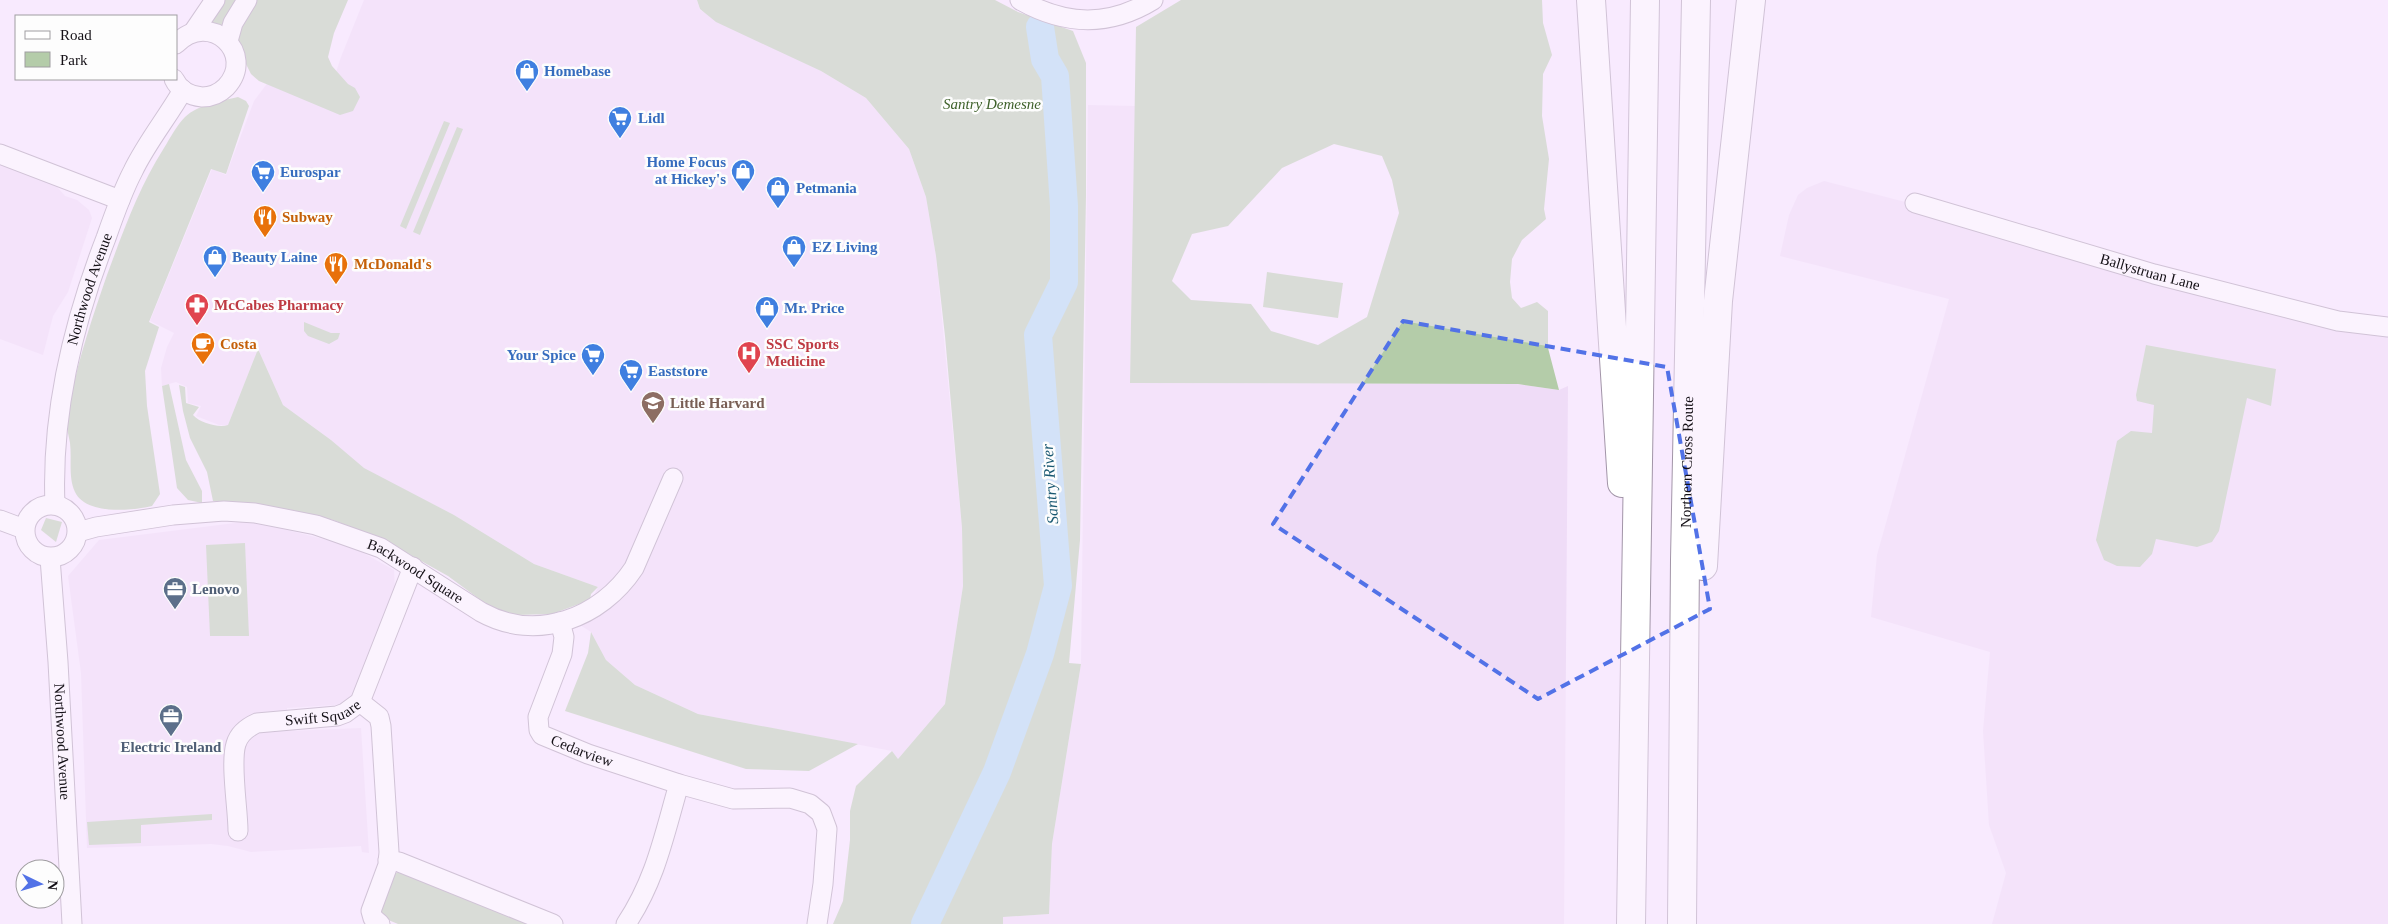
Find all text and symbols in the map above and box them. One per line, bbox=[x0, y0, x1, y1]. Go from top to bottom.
legend bbox=[15, 15, 178, 80]
text: Road bbox=[60, 27, 92, 43]
text: Park bbox=[60, 52, 88, 68]
shop icon: Homebase bbox=[514, 58, 540, 92]
place label: Homebase bbox=[544, 63, 611, 79]
park label: Santry Demesne bbox=[943, 96, 1041, 112]
supermarket icon: Lidl bbox=[607, 105, 633, 139]
place label: Lidl bbox=[638, 110, 665, 126]
place label: Home Focus at Hickey's bbox=[646, 154, 726, 187]
shop icon: Home Focus at Hickey's bbox=[730, 158, 756, 192]
supermarket icon: Eurospar bbox=[250, 159, 276, 193]
place label: Eurospar bbox=[280, 164, 341, 180]
shop icon: Petmania bbox=[765, 175, 791, 209]
place label: Petmania bbox=[796, 180, 857, 196]
restaurant icon: Subway bbox=[252, 204, 278, 238]
place label: Subway bbox=[282, 209, 333, 225]
street label: Northwood Avenue bbox=[64, 231, 115, 347]
shop icon: EZ Living bbox=[781, 234, 807, 268]
place label: EZ Living bbox=[812, 239, 878, 255]
shop icon: Beauty Laine bbox=[202, 244, 228, 278]
place label: Beauty Laine bbox=[232, 249, 318, 265]
street label: Ballystruan Lane bbox=[2098, 250, 2202, 294]
restaurant icon: McDonald's bbox=[323, 251, 349, 285]
place label: McDonald's bbox=[354, 256, 432, 272]
pharmacy icon: McCabes Pharmacy bbox=[184, 292, 210, 326]
shop icon: Mr. Price bbox=[754, 295, 780, 329]
place label: McCabes Pharmacy bbox=[214, 297, 344, 313]
place label: Mr. Price bbox=[784, 300, 845, 316]
cafe icon: Costa bbox=[190, 331, 216, 365]
place label: Costa bbox=[220, 336, 257, 352]
place label: SSC Sports Medicine bbox=[766, 336, 839, 369]
hospital icon: SSC Sports Medicine bbox=[736, 340, 762, 374]
supermarket icon: Your Spice bbox=[580, 342, 606, 376]
place label: Your Spice bbox=[507, 347, 576, 363]
supermarket icon: Eaststore bbox=[618, 358, 644, 392]
place label: Eaststore bbox=[648, 363, 708, 379]
school or university icon: Little Harvard bbox=[640, 390, 666, 424]
place label: Little Harvard bbox=[670, 395, 765, 411]
street label: Northern Cross Route bbox=[1678, 396, 1696, 528]
water label: Santry River bbox=[1039, 442, 1062, 525]
street label: Backwood Square bbox=[365, 536, 466, 607]
office icon: Lenovo bbox=[162, 576, 188, 610]
place label: Lenovo bbox=[192, 581, 240, 597]
street label: Northwood Avenue bbox=[51, 683, 73, 801]
street label: Swift Square bbox=[284, 696, 364, 729]
office icon: Electric Ireland bbox=[158, 703, 184, 737]
street label: Cedarview bbox=[549, 732, 615, 770]
place label: Electric Ireland bbox=[121, 739, 222, 755]
north arrow bbox=[15, 859, 65, 909]
text: N bbox=[45, 879, 60, 891]

